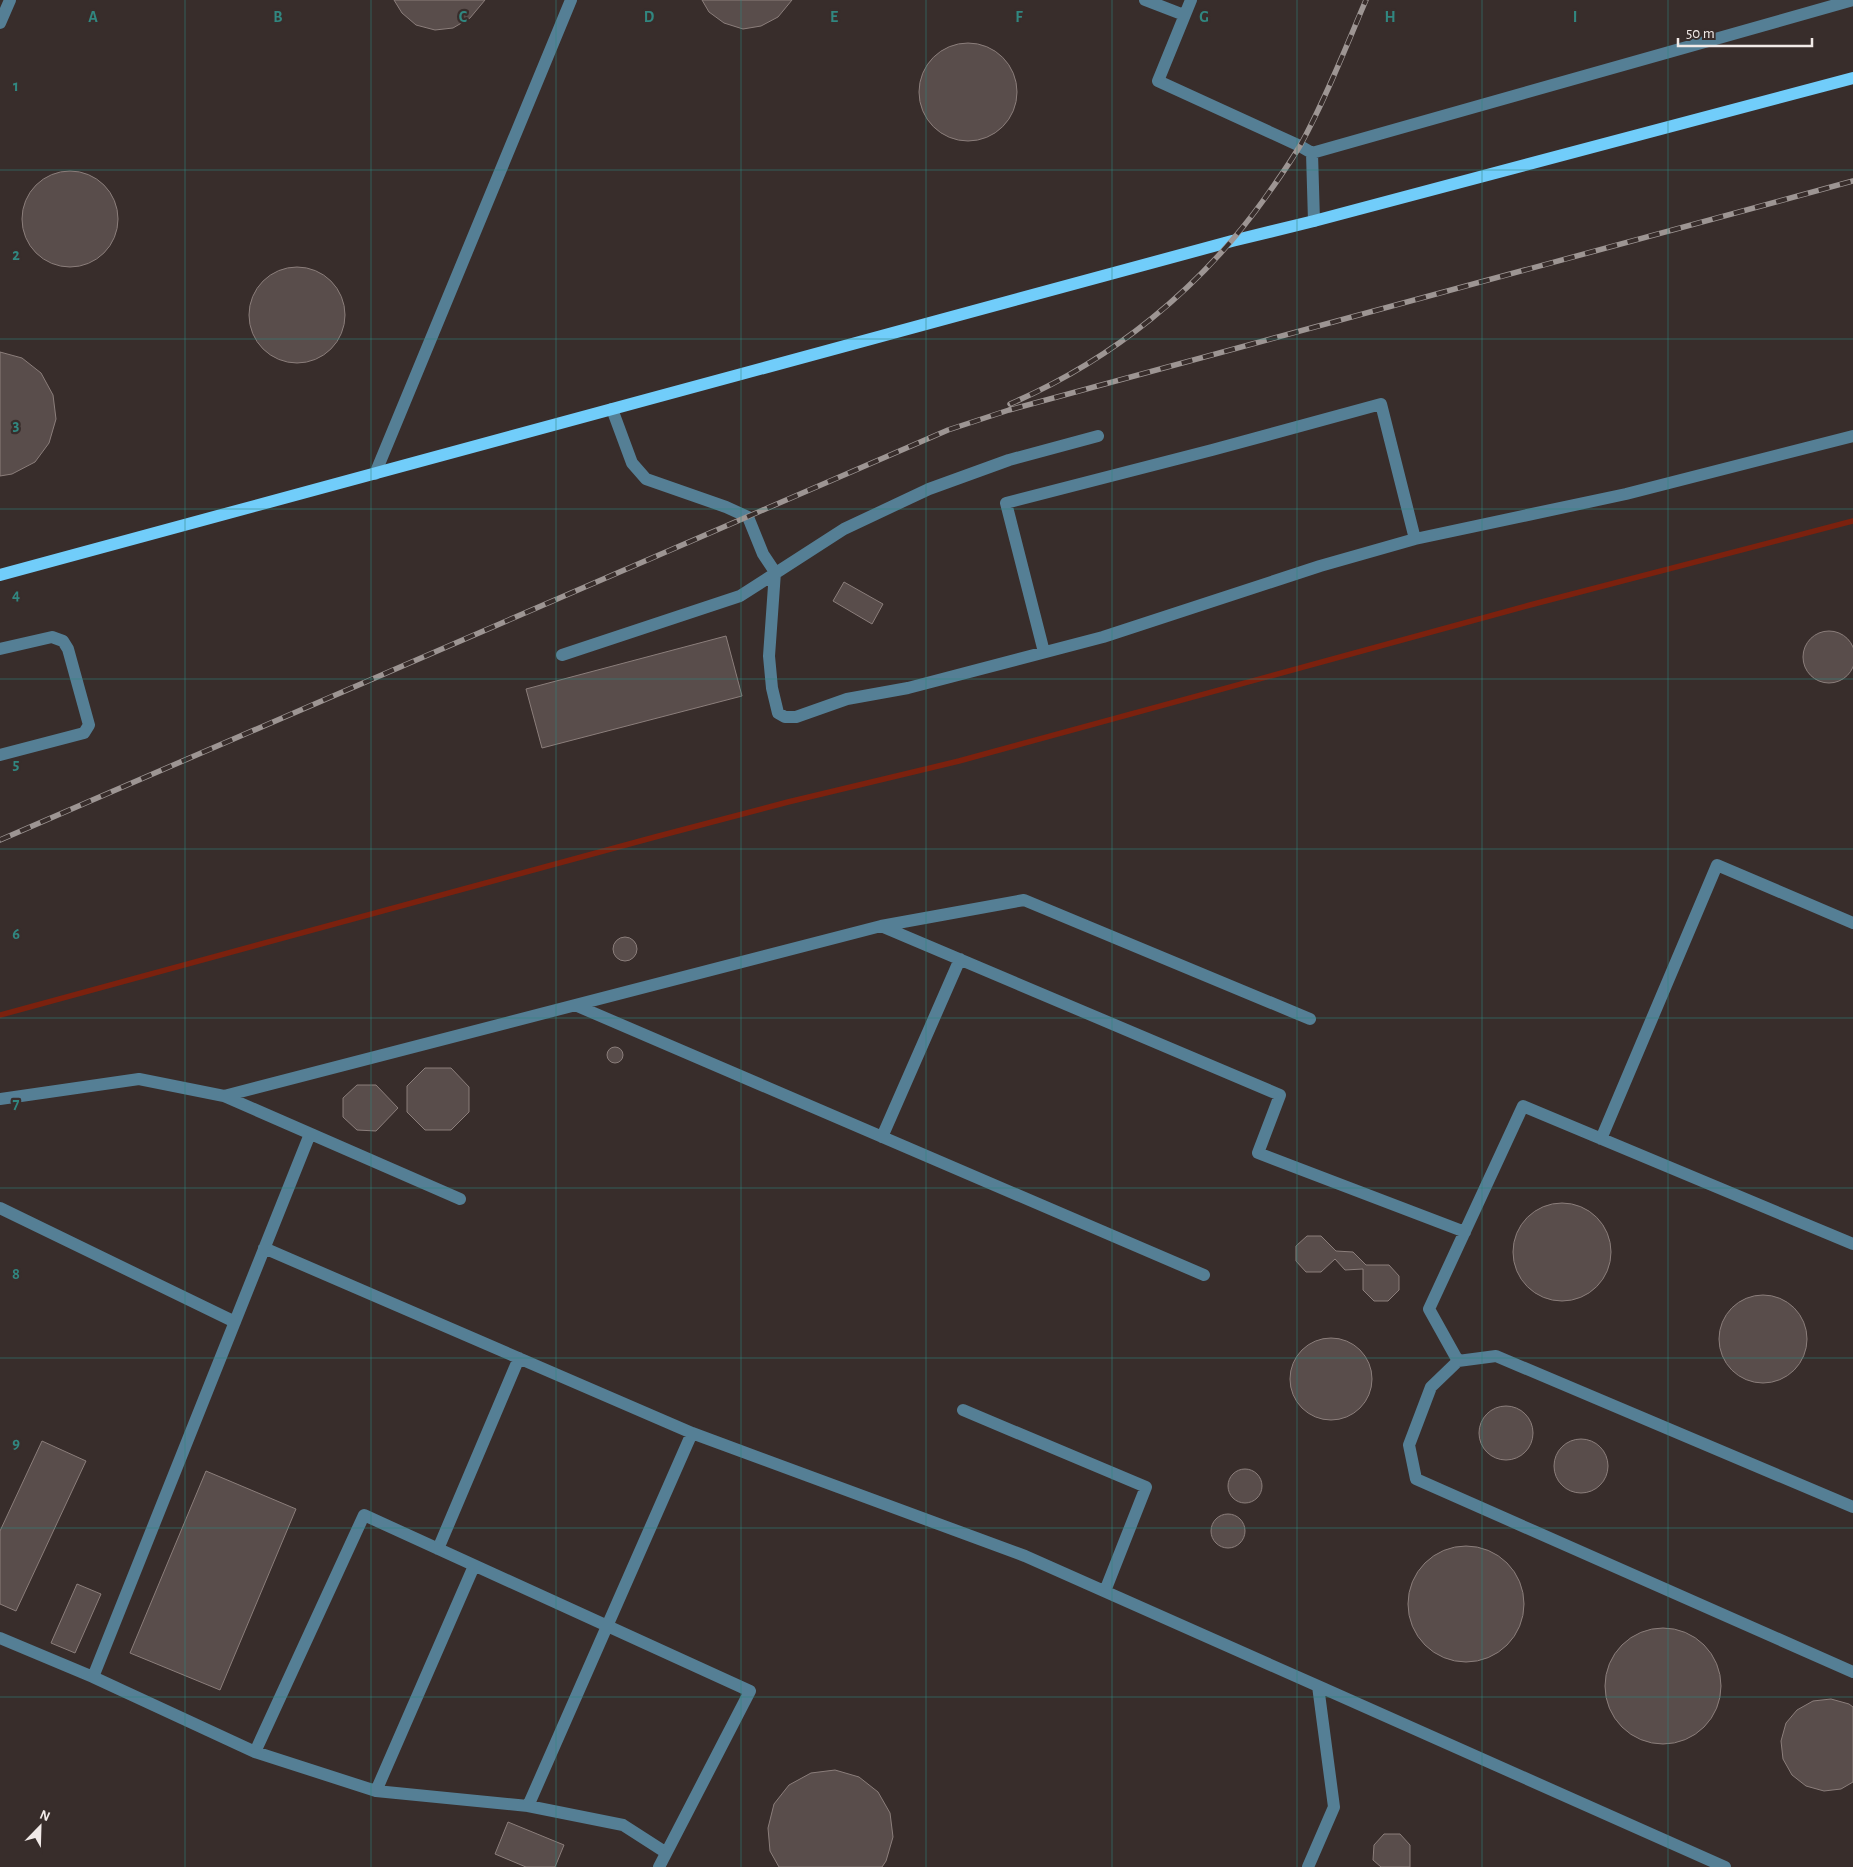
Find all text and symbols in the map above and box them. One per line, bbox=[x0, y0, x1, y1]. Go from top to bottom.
text: A bbox=[88, 9, 98, 25]
text: B bbox=[273, 9, 283, 25]
text: C bbox=[459, 9, 468, 25]
text: D bbox=[644, 9, 655, 25]
text: E bbox=[830, 9, 838, 25]
text: F bbox=[1015, 9, 1023, 25]
text: G bbox=[1199, 9, 1209, 25]
text: H bbox=[1384, 9, 1396, 25]
text: I bbox=[1573, 9, 1577, 25]
scale bar bbox=[1678, 15, 1812, 47]
text: 50 m bbox=[1686, 26, 1715, 41]
text: 1 bbox=[13, 78, 19, 94]
text: 2 bbox=[12, 247, 20, 263]
text: 3 bbox=[13, 417, 20, 433]
text: 4 bbox=[12, 587, 20, 603]
text: 5 bbox=[13, 756, 20, 772]
text: 6 bbox=[12, 926, 20, 942]
text: 7 bbox=[13, 1096, 20, 1112]
text: 8 bbox=[12, 1266, 20, 1282]
text: 9 bbox=[12, 1435, 20, 1451]
north arrow bbox=[15, 1802, 65, 1852]
text: N bbox=[37, 1808, 52, 1824]

